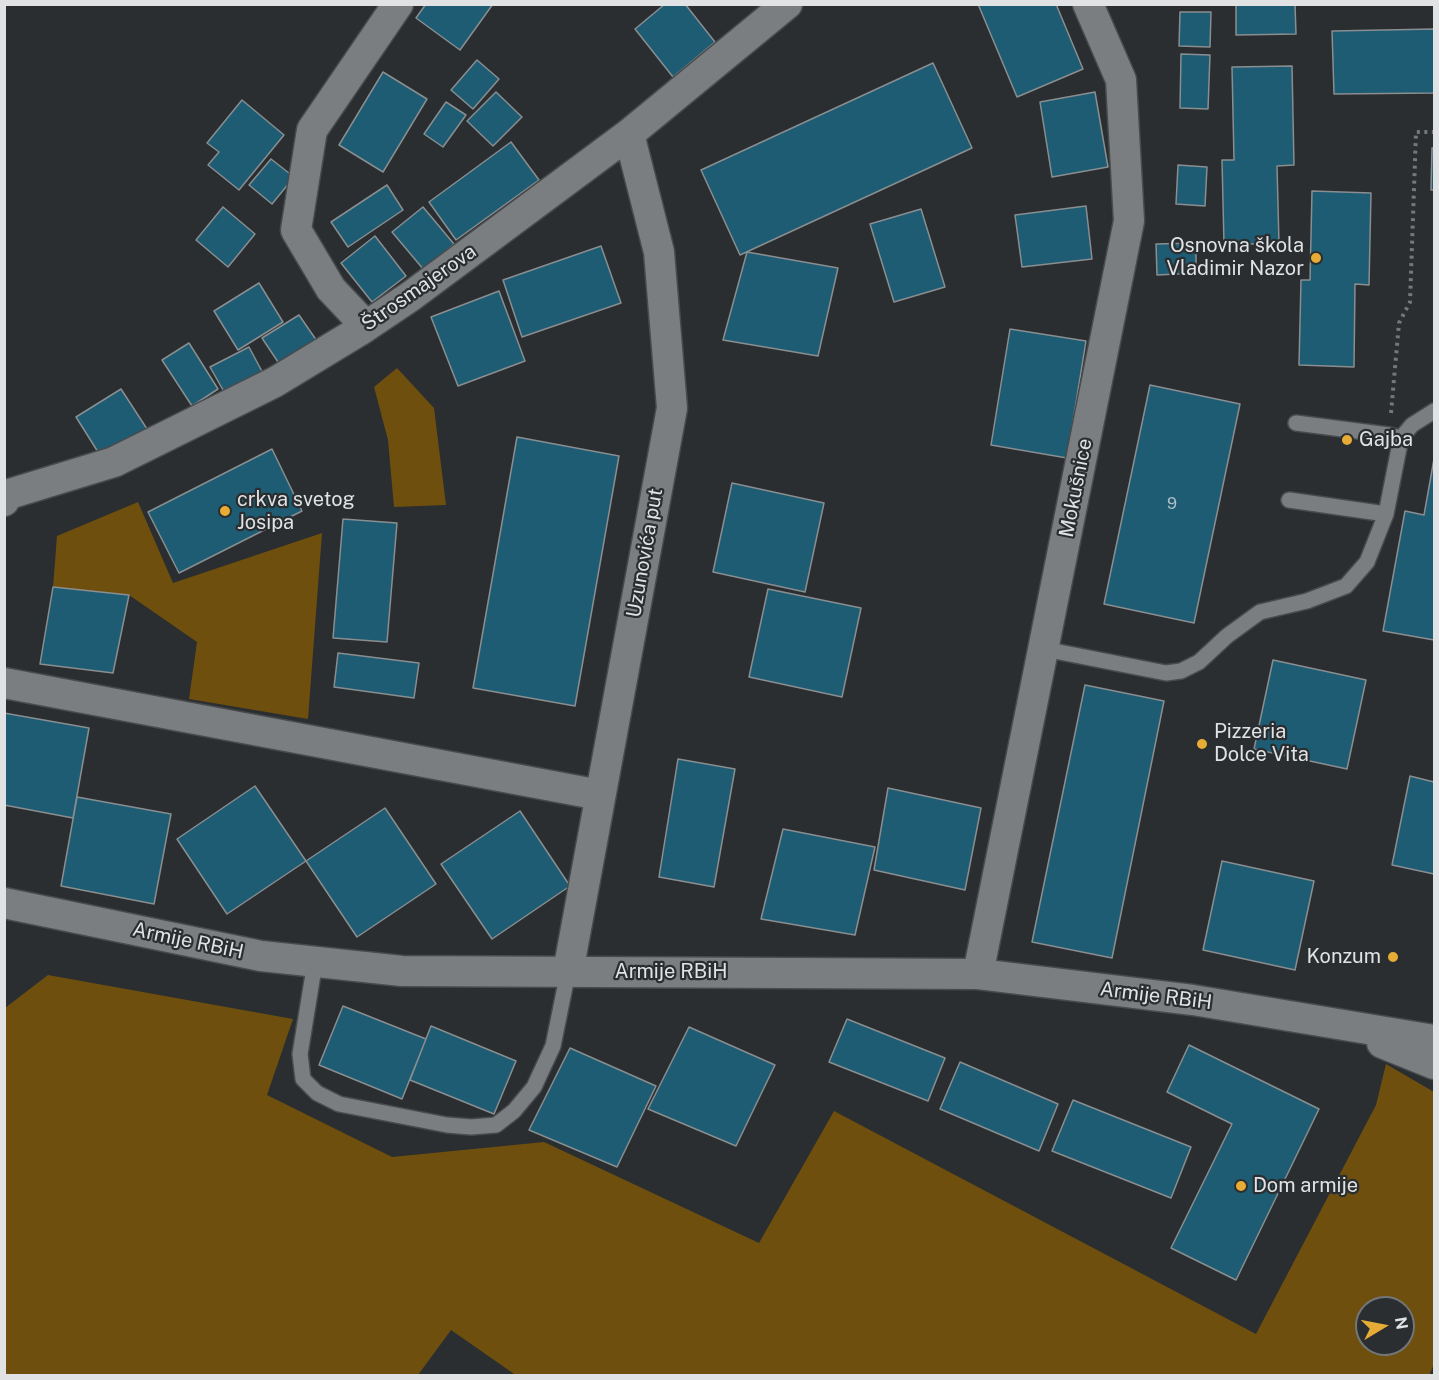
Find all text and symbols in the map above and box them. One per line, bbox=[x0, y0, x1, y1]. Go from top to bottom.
place label: Osnovna škola Vladimir Nazor bbox=[1167, 234, 1304, 281]
street label: Štrosmajerova bbox=[357, 240, 481, 336]
marker: Osnovna škola Vladimir Nazor bbox=[1309, 251, 1323, 265]
place label: Gajba bbox=[1359, 428, 1413, 452]
marker: Gajba bbox=[1340, 433, 1354, 447]
street label: Mokušnice bbox=[1055, 437, 1097, 539]
street label: Uzunovića put bbox=[622, 486, 668, 620]
place label: crkva svetog Josipa bbox=[237, 488, 355, 535]
house number: 9 bbox=[1167, 494, 1177, 514]
marker: crkva svetog Josipa bbox=[218, 504, 232, 518]
place label: Pizzeria Dolce Vita bbox=[1214, 720, 1309, 767]
marker: Pizzeria Dolce Vita bbox=[1195, 737, 1209, 751]
street label: Armije RBiH bbox=[130, 918, 246, 964]
place label: Konzum bbox=[1306, 945, 1381, 969]
marker: Konzum bbox=[1386, 950, 1400, 964]
street label: Armije RBiH bbox=[615, 960, 727, 984]
street label: Armije RBiH bbox=[1098, 977, 1214, 1015]
place label: Dom armije bbox=[1253, 1174, 1358, 1198]
marker: Dom armije bbox=[1234, 1179, 1248, 1193]
north arrow bbox=[1355, 1296, 1415, 1356]
text: N bbox=[1391, 1315, 1412, 1331]

